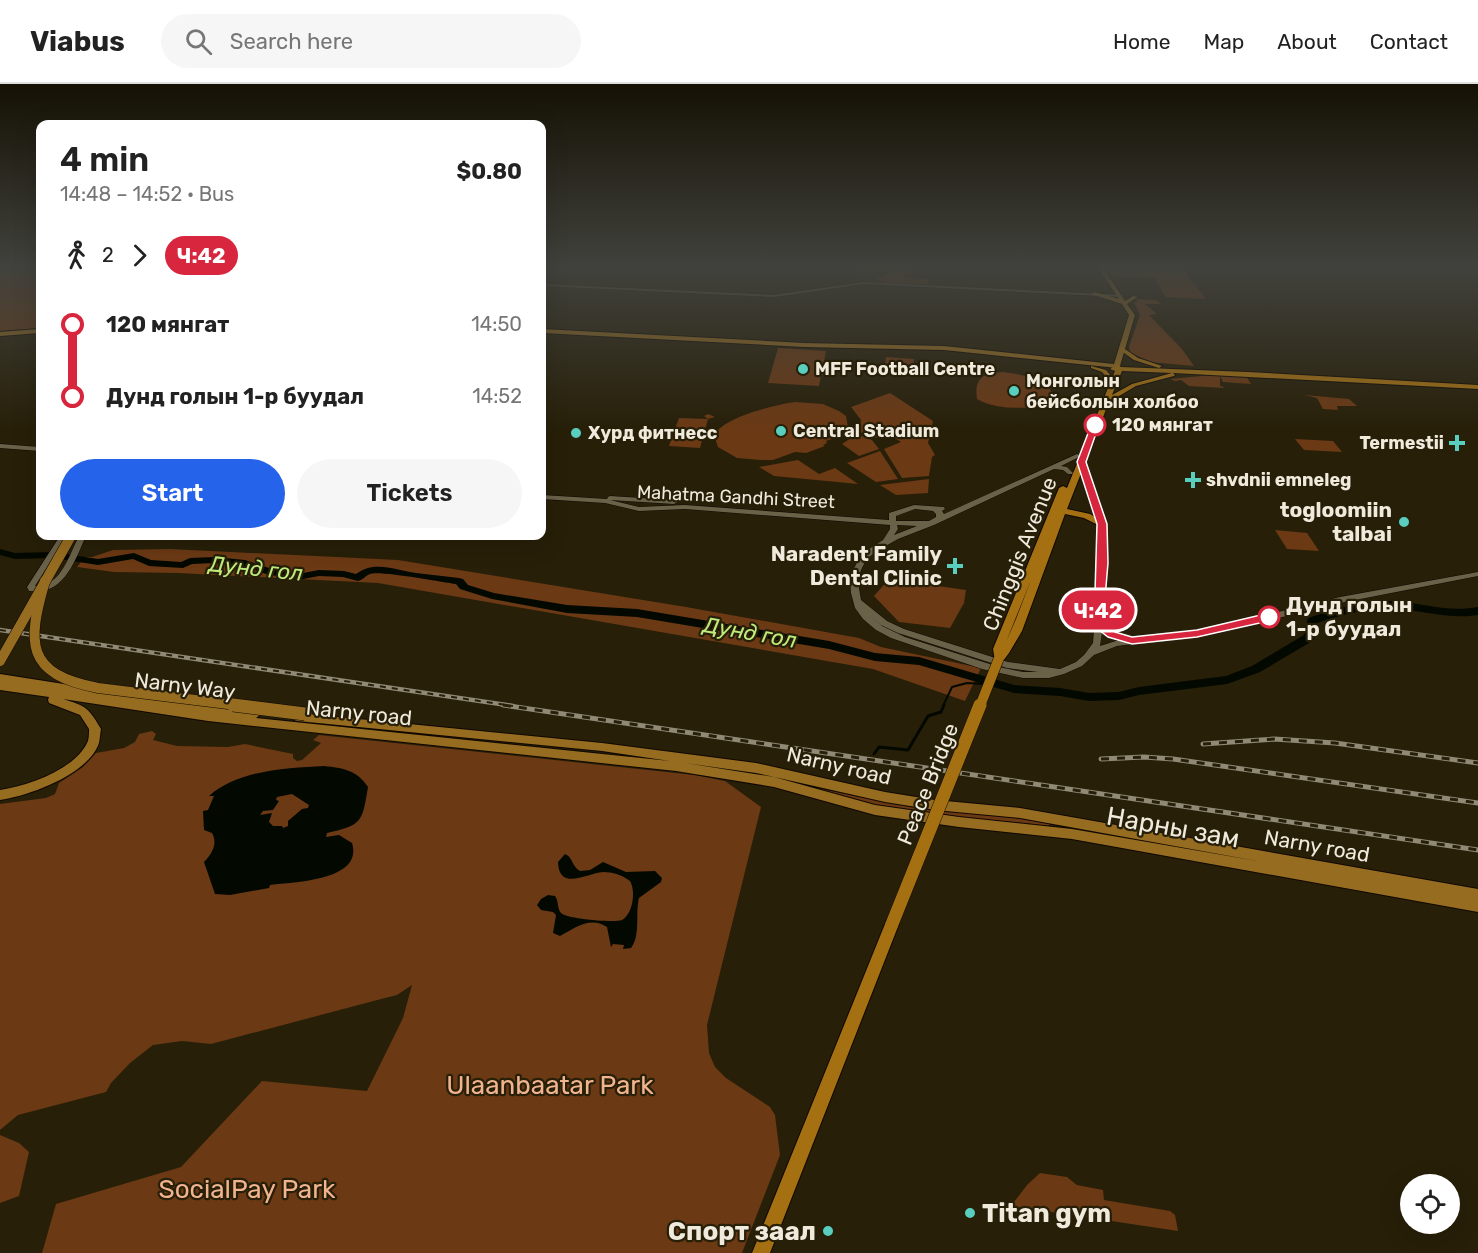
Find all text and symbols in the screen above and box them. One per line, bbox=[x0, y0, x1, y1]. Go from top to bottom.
search box bbox=[161, 14, 581, 68]
text: Viabus bbox=[30, 25, 125, 58]
icon: search bbox=[182, 25, 215, 58]
text: Search here bbox=[230, 28, 353, 55]
text: Home bbox=[1113, 29, 1170, 54]
text: Map bbox=[1203, 29, 1244, 54]
text: About bbox=[1277, 29, 1337, 54]
text: Contact bbox=[1370, 29, 1448, 54]
text: 4 min bbox=[60, 140, 149, 179]
text: $0.80 bbox=[456, 158, 522, 185]
text: 14:48 – 14:52 · Bus bbox=[60, 182, 234, 206]
icon: walk bbox=[60, 239, 93, 272]
icon: forward bbox=[123, 239, 156, 272]
text: 2 bbox=[102, 243, 114, 267]
text: Ч:42 bbox=[177, 243, 226, 268]
text: 120 мянгат bbox=[106, 311, 229, 338]
text: 14:50 bbox=[471, 312, 522, 336]
place label: MFF Football Centre bbox=[815, 358, 995, 380]
marker: MFF Football Centre bbox=[796, 362, 810, 376]
place label: Монголын бейсболын холбоо bbox=[1026, 370, 1199, 413]
text: Дунд голын 1-р буудал bbox=[106, 383, 364, 410]
text: 14:52 bbox=[472, 384, 522, 408]
marker: Монголын бейсболын холбоо bbox=[1007, 384, 1021, 398]
marker: 120 мянгат bbox=[1084, 414, 1106, 436]
place label: 120 мянгат bbox=[1112, 414, 1213, 436]
place label: Central Stadium bbox=[793, 420, 939, 442]
place label: Хурд фитнесс bbox=[588, 422, 718, 444]
marker: Central Stadium bbox=[774, 424, 788, 438]
marker: Хурд фитнесс bbox=[569, 426, 583, 440]
place label: Termestii bbox=[1360, 432, 1444, 454]
marker: Termestii bbox=[1448, 434, 1466, 452]
button: Start bbox=[60, 459, 285, 528]
button: Tickets bbox=[297, 459, 522, 528]
place label: shvdnii emneleg bbox=[1206, 469, 1352, 491]
marker: shvdnii emneleg bbox=[1184, 471, 1202, 489]
street label: Chinggis Avenue bbox=[977, 473, 1062, 634]
street label: Mahatma Gandhi Street bbox=[637, 481, 835, 513]
place label: togloomiin talbai bbox=[1280, 497, 1392, 546]
marker: togloomiin talbai bbox=[1397, 515, 1411, 529]
place label: Naradent Family Dental Clinic bbox=[771, 541, 942, 590]
water label: Дунд гол bbox=[206, 550, 304, 587]
marker: Naradent Family Dental Clinic bbox=[946, 557, 964, 575]
line badge: Ч:42 bbox=[1056, 590, 1140, 630]
place label: Дунд голын 1-р буудал bbox=[1286, 592, 1412, 641]
text: Ч:42 bbox=[1074, 598, 1122, 623]
marker: Дунд голын 1-р буудал bbox=[1258, 606, 1280, 628]
water label: Дунд гол bbox=[699, 611, 799, 654]
street label: Narny Way bbox=[133, 667, 237, 704]
street label: Narny road bbox=[305, 694, 413, 731]
street label: Peace Bridge bbox=[892, 719, 963, 848]
street label: Narny road bbox=[784, 741, 894, 790]
street label: Нарны зам bbox=[1104, 801, 1242, 854]
street label: Narny road bbox=[1262, 824, 1372, 867]
park label: Ulaanbaatar Park bbox=[446, 1070, 654, 1101]
park label: SocialPay Park bbox=[158, 1174, 336, 1205]
map controls bbox=[1400, 1174, 1460, 1234]
button: locate bbox=[1400, 1174, 1460, 1234]
place label: Titan gym bbox=[982, 1198, 1111, 1229]
marker: Titan gym bbox=[963, 1206, 977, 1220]
place label: Спорт заал bbox=[668, 1216, 816, 1247]
marker: Спорт заал bbox=[821, 1224, 835, 1238]

